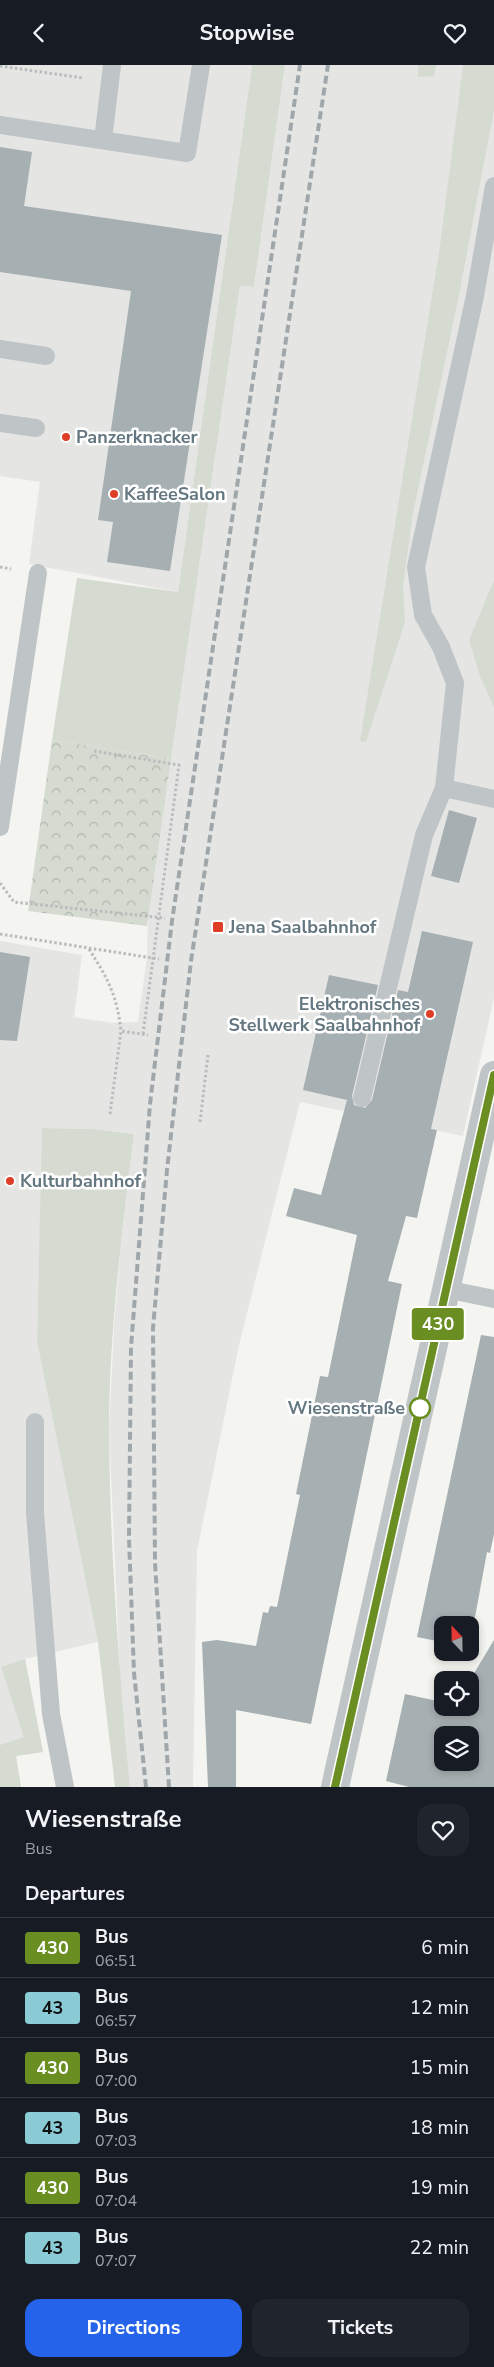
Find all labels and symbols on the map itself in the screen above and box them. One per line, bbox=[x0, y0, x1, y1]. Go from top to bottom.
place label: Panzerknacker bbox=[76, 425, 198, 449]
marker: Panzerknacker bbox=[60, 431, 72, 443]
place label: KaffeeSalon bbox=[124, 482, 226, 506]
marker: KaffeeSalon bbox=[108, 488, 120, 500]
place label: Jena Saalbahnhof bbox=[228, 915, 377, 939]
marker: Jena Saalbahnhof bbox=[211, 920, 225, 934]
place label: Elektronisches Stellwerk Saalbahnhof bbox=[229, 992, 420, 1037]
marker: Elektronisches Stellwerk Saalbahnhof bbox=[424, 1008, 436, 1020]
place label: Kulturbahnhof bbox=[20, 1169, 142, 1193]
marker: Kulturbahnhof bbox=[4, 1175, 16, 1187]
line badge: 430 bbox=[409, 1308, 467, 1340]
place label: Wiesenstraße bbox=[288, 1396, 405, 1420]
marker: Wiesenstraße bbox=[409, 1397, 431, 1419]
north arrow bbox=[434, 1616, 479, 1661]

